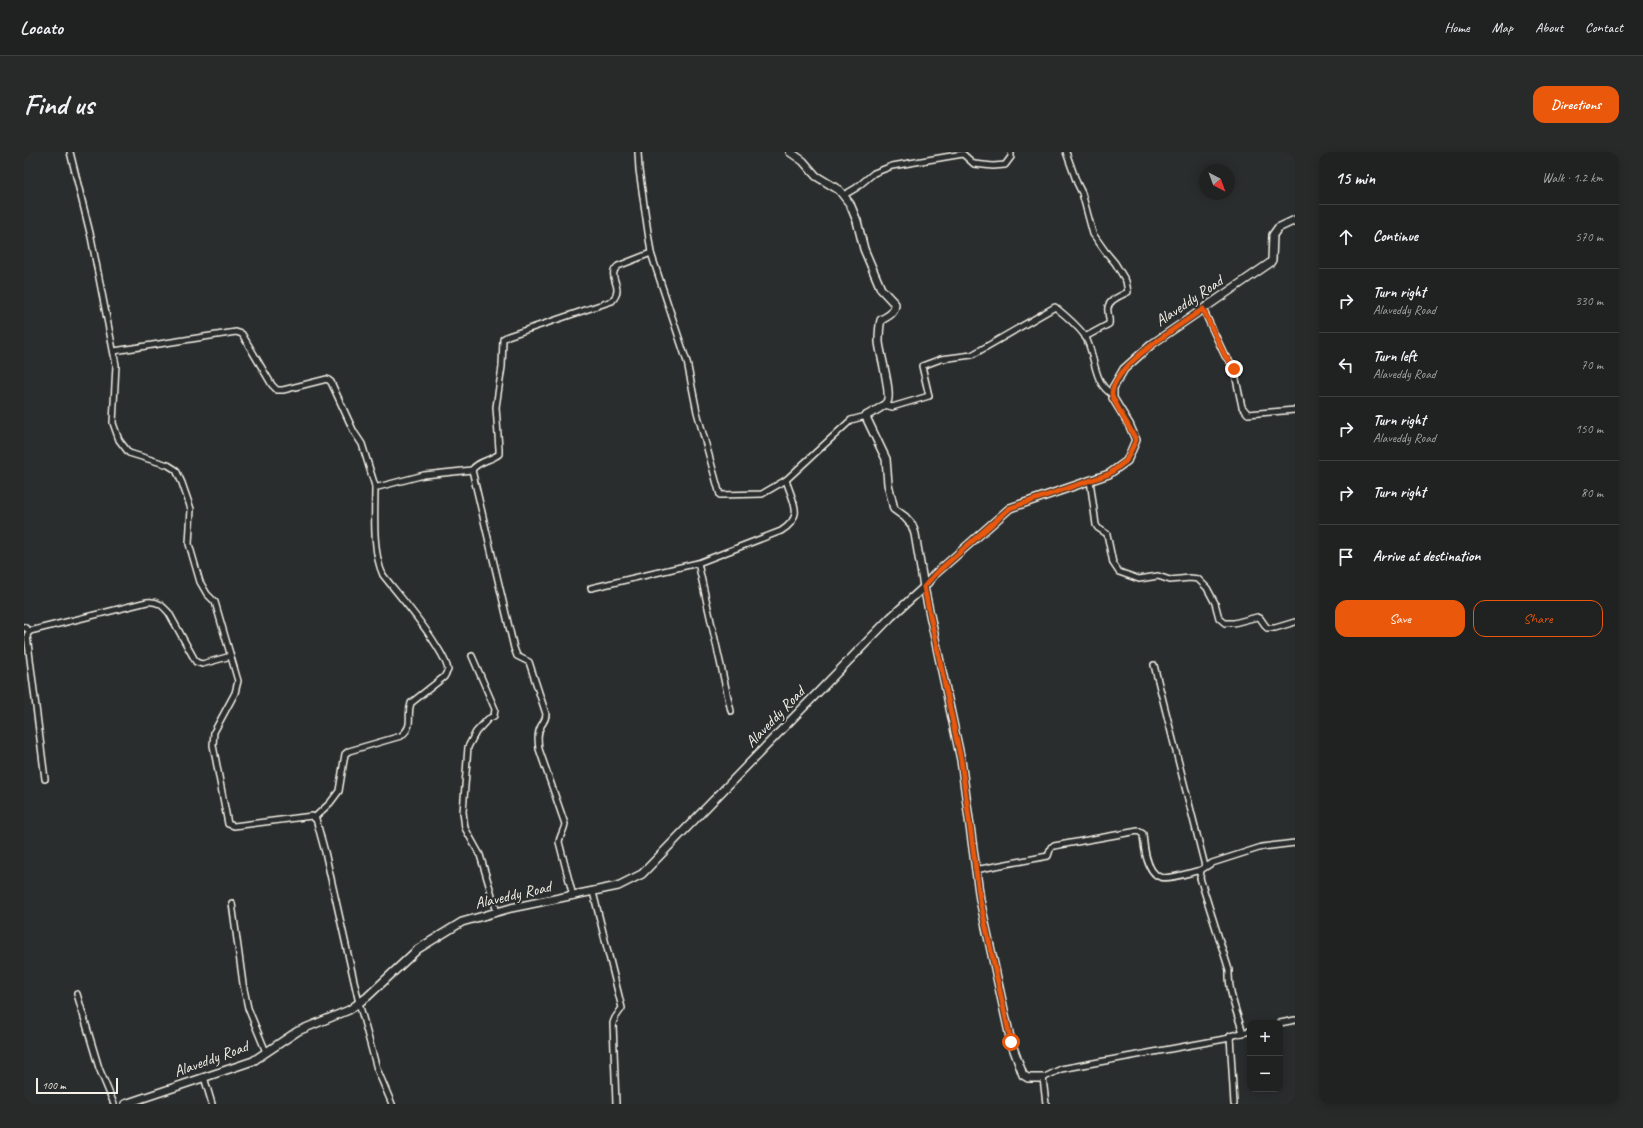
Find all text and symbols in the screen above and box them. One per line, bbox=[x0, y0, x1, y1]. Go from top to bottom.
text: Locato bbox=[20, 16, 63, 40]
text: Home bbox=[1444, 19, 1470, 36]
text: Map bbox=[1492, 19, 1513, 36]
text: About bbox=[1535, 19, 1563, 36]
text: Contact bbox=[1585, 19, 1623, 36]
button: Directions bbox=[1533, 86, 1619, 123]
text: Find us bbox=[24, 87, 94, 122]
north arrow bbox=[1199, 164, 1235, 200]
text: 15 min bbox=[1335, 168, 1375, 189]
text: Walk · 1.2 km bbox=[1542, 170, 1603, 186]
icon: ahead bbox=[1335, 226, 1357, 248]
text: Continue bbox=[1373, 227, 1418, 246]
text: 570 m bbox=[1575, 229, 1603, 245]
street label: Alaveddy Road bbox=[1151, 270, 1229, 331]
text: Turn right bbox=[1373, 283, 1426, 302]
icon: right bbox=[1335, 290, 1357, 312]
text: 330 m bbox=[1575, 293, 1603, 309]
text: Alaveddy Road bbox=[1373, 302, 1436, 318]
text: Turn left bbox=[1373, 347, 1416, 366]
icon: left bbox=[1335, 354, 1357, 376]
text: 70 m bbox=[1581, 357, 1603, 373]
route end bbox=[1225, 360, 1243, 378]
text: Alaveddy Road bbox=[1373, 366, 1436, 382]
text: Turn right bbox=[1373, 411, 1426, 430]
icon: right bbox=[1335, 418, 1357, 440]
text: 150 m bbox=[1575, 421, 1603, 437]
text: Alaveddy Road bbox=[1373, 430, 1436, 446]
icon: right bbox=[1335, 482, 1357, 504]
text: Turn right bbox=[1373, 483, 1426, 502]
text: 80 m bbox=[1581, 485, 1603, 501]
icon: arrive bbox=[1335, 546, 1357, 568]
text: Arrive at destination bbox=[1373, 547, 1480, 566]
button: Save bbox=[1335, 600, 1465, 637]
button: Share bbox=[1473, 600, 1603, 637]
street label: Alaveddy Road bbox=[741, 680, 811, 752]
street label: Alaveddy Road bbox=[473, 876, 556, 913]
map controls bbox=[1247, 1020, 1283, 1092]
button: + bbox=[1247, 1020, 1283, 1056]
route start bbox=[1002, 1033, 1020, 1051]
street label: Alaveddy Road bbox=[171, 1035, 253, 1082]
button: − bbox=[1247, 1056, 1283, 1092]
scale bar bbox=[36, 1076, 118, 1095]
text: 100 m bbox=[42, 1078, 66, 1092]

